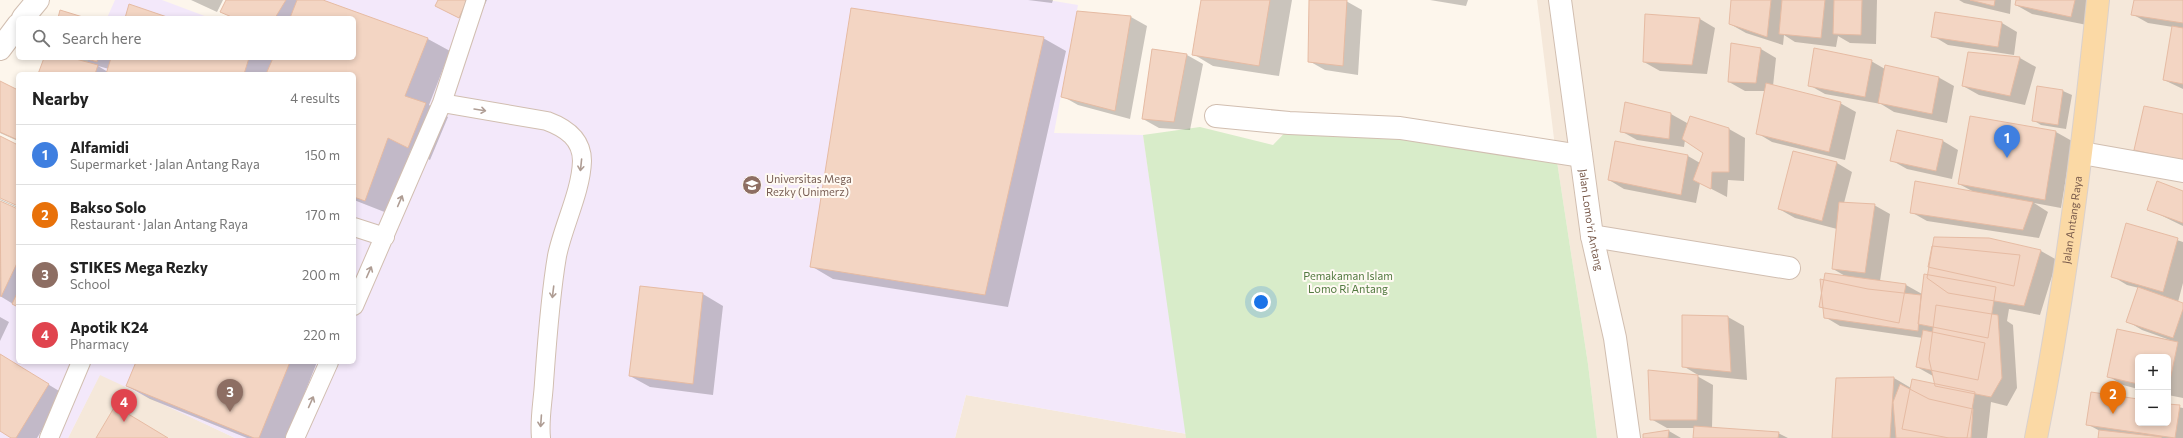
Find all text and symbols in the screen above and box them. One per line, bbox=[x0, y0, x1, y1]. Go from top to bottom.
search box bbox=[16, 16, 356, 60]
icon: search bbox=[30, 27, 52, 49]
text: Search here bbox=[62, 29, 141, 47]
text: Nearby bbox=[32, 88, 89, 109]
text: 4 results bbox=[290, 90, 340, 106]
one-way arrow bbox=[473, 107, 486, 115]
pin: 1 bbox=[1994, 125, 2020, 158]
text: Alfamidi bbox=[70, 138, 129, 156]
text: 1 bbox=[42, 147, 48, 163]
text: 150 m bbox=[305, 147, 340, 163]
text: Supermarket · Jalan Antang Raya bbox=[70, 156, 260, 172]
one-way arrow bbox=[577, 158, 584, 171]
street label: Jalan Lomo'ri Antang bbox=[1576, 168, 1607, 272]
place label: Universitas Mega Rezky (Unimerz) bbox=[766, 172, 852, 198]
school or university icon: Universitas Mega Rezky (Unimerz) bbox=[741, 174, 763, 196]
street label: Jalan Antang Raya bbox=[2059, 175, 2084, 265]
one-way arrow bbox=[397, 196, 404, 208]
text: Bakso Solo bbox=[70, 198, 146, 216]
text: 2 bbox=[41, 207, 49, 223]
text: 170 m bbox=[305, 207, 340, 223]
text: Restaurant · Jalan Antang Raya bbox=[70, 216, 248, 232]
text: STIKES Mega Rezky bbox=[70, 258, 208, 276]
one-way arrow bbox=[366, 266, 374, 278]
text: 3 bbox=[41, 267, 49, 283]
text: 200 m bbox=[302, 267, 340, 283]
park label: Pemakaman Islam Lomo Ri Antang bbox=[1303, 269, 1393, 295]
text: School bbox=[70, 276, 110, 292]
one-way arrow bbox=[549, 285, 557, 298]
your location bbox=[1251, 292, 1271, 312]
text: Apotik K24 bbox=[70, 318, 149, 336]
text: 4 bbox=[41, 327, 49, 343]
text: 220 m bbox=[303, 327, 340, 343]
text: Pharmacy bbox=[70, 336, 129, 352]
map controls bbox=[2135, 354, 2171, 426]
button: + bbox=[2135, 354, 2171, 390]
pin: 3 bbox=[217, 379, 243, 412]
pin: 2 bbox=[2100, 381, 2126, 414]
pin: 4 bbox=[111, 389, 137, 422]
button: − bbox=[2135, 390, 2171, 426]
one-way arrow bbox=[308, 397, 315, 409]
one-way arrow bbox=[538, 414, 545, 427]

